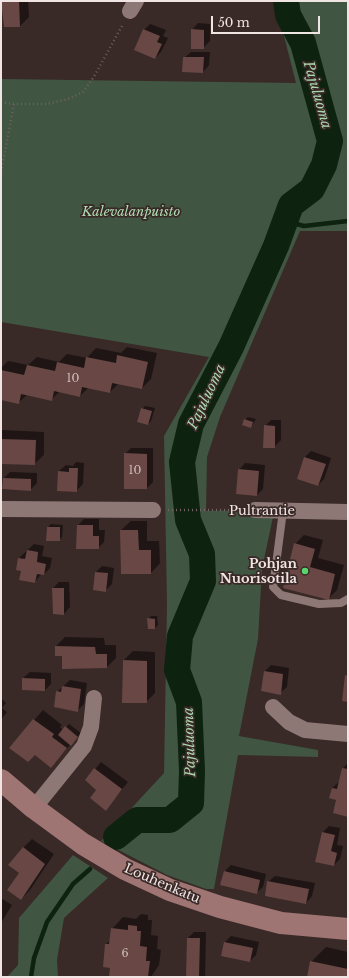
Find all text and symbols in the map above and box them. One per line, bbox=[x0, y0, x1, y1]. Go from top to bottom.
scale bar bbox=[213, 8, 322, 34]
text: 50 m bbox=[218, 15, 250, 30]
water label: Pajuluoma bbox=[299, 59, 335, 131]
park label: Kalevalanpuisto bbox=[82, 204, 180, 220]
water label: Pajuluoma bbox=[185, 362, 229, 432]
house number: 10 bbox=[67, 372, 79, 386]
house number: 10 bbox=[129, 464, 141, 478]
street label: Pultrantie bbox=[229, 503, 295, 519]
place label: Pohjan Nuorisotila bbox=[220, 556, 297, 587]
marker: Pohjan Nuorisotila bbox=[300, 566, 310, 576]
water label: Pajuluoma bbox=[180, 707, 200, 777]
street label: Louhenkatu bbox=[122, 861, 202, 907]
house number: 6 bbox=[121, 947, 129, 961]

